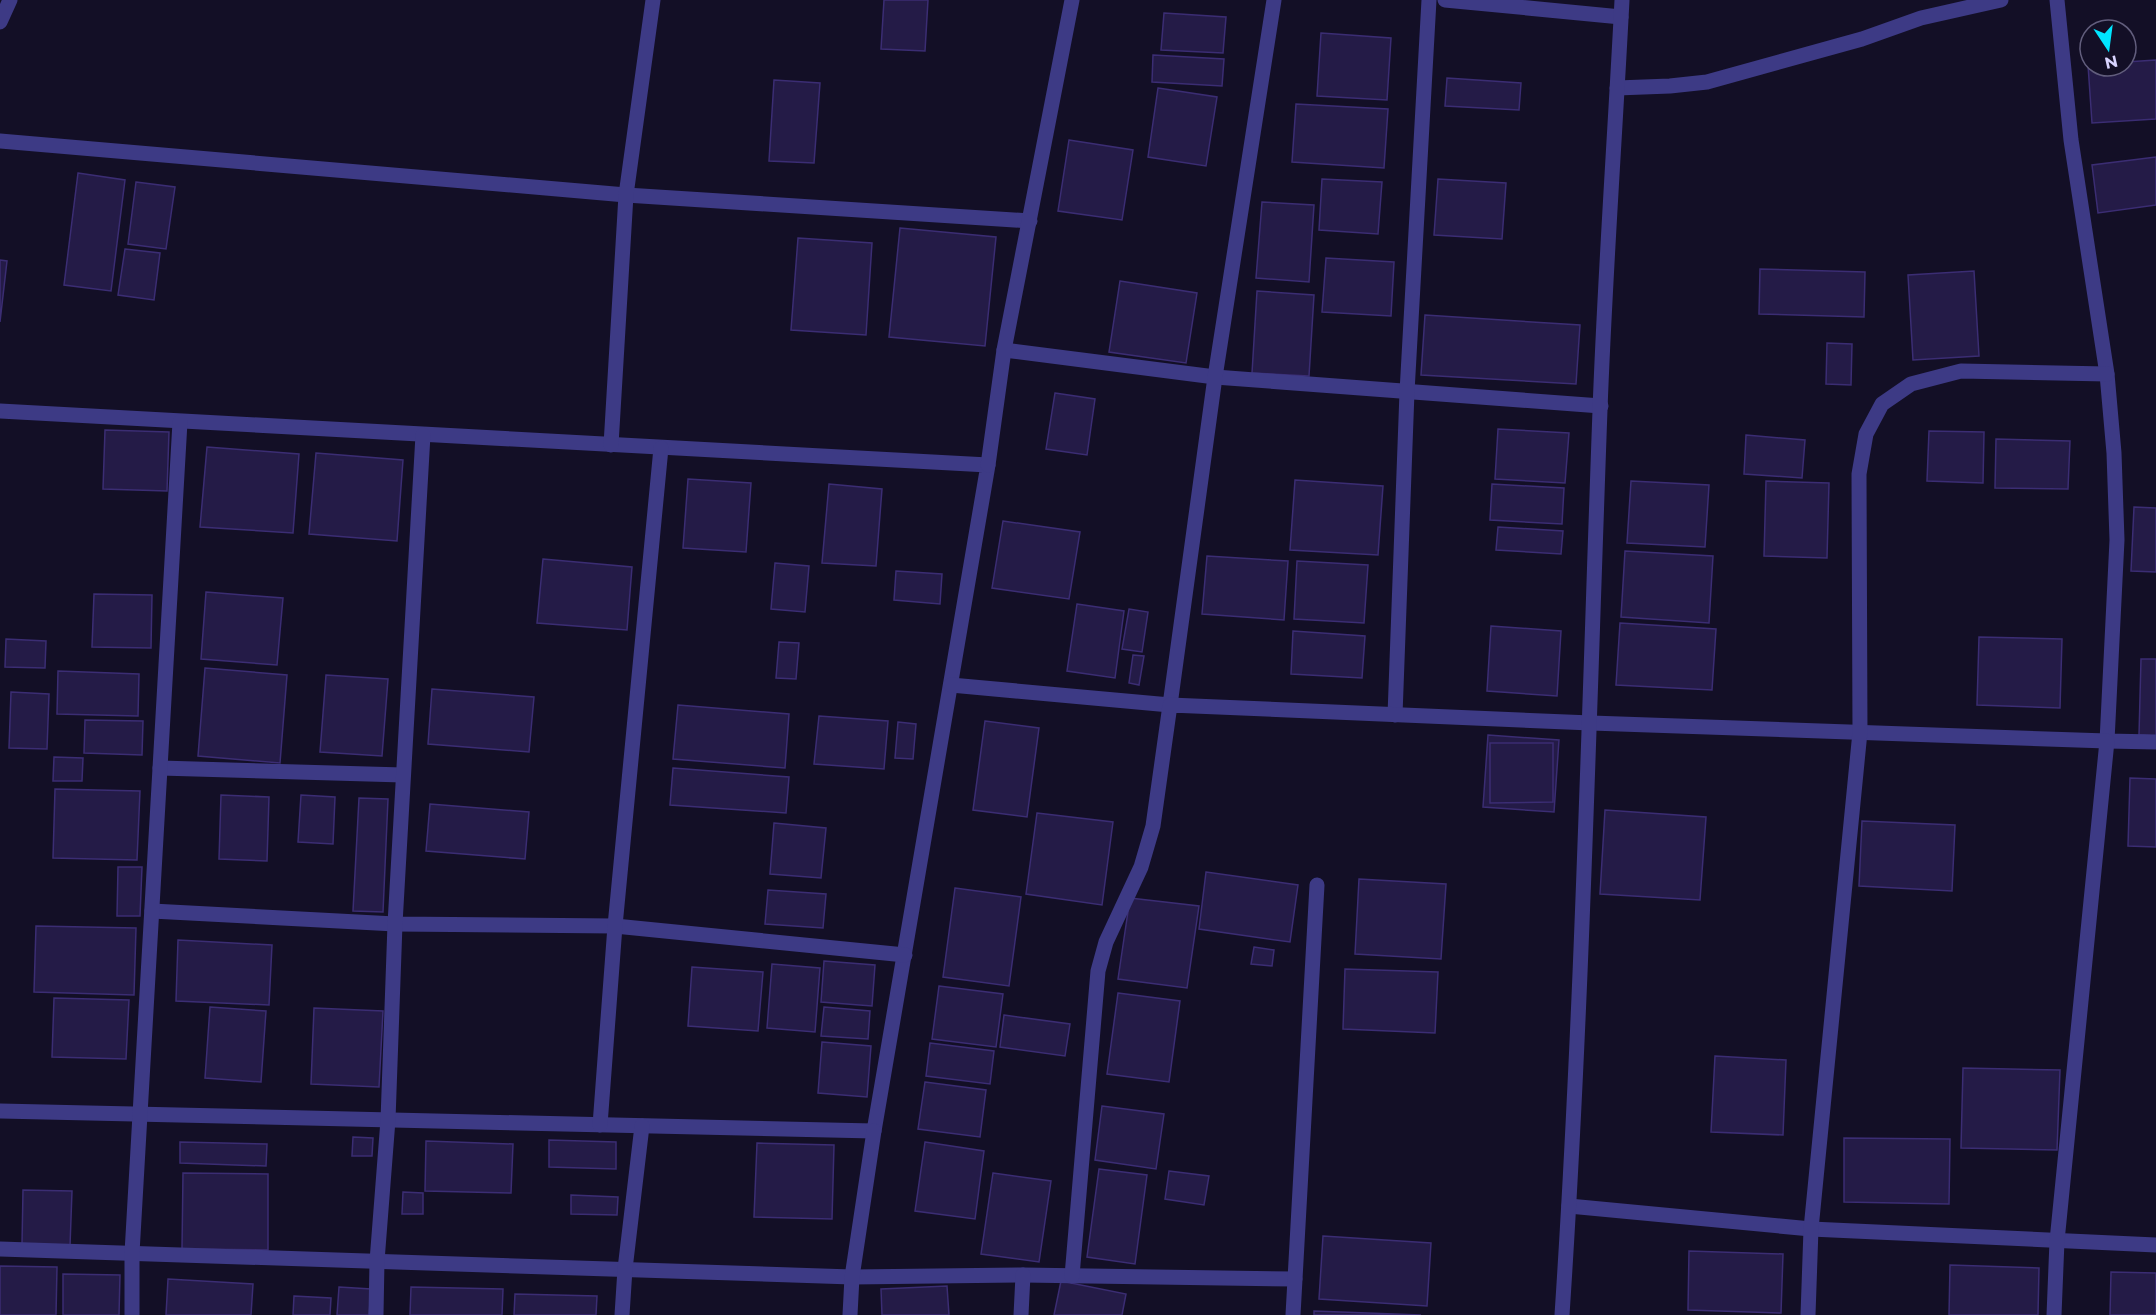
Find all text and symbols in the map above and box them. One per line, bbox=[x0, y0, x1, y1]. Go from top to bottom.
north arrow bbox=[2078, 18, 2138, 78]
text: N bbox=[2103, 51, 2120, 73]

